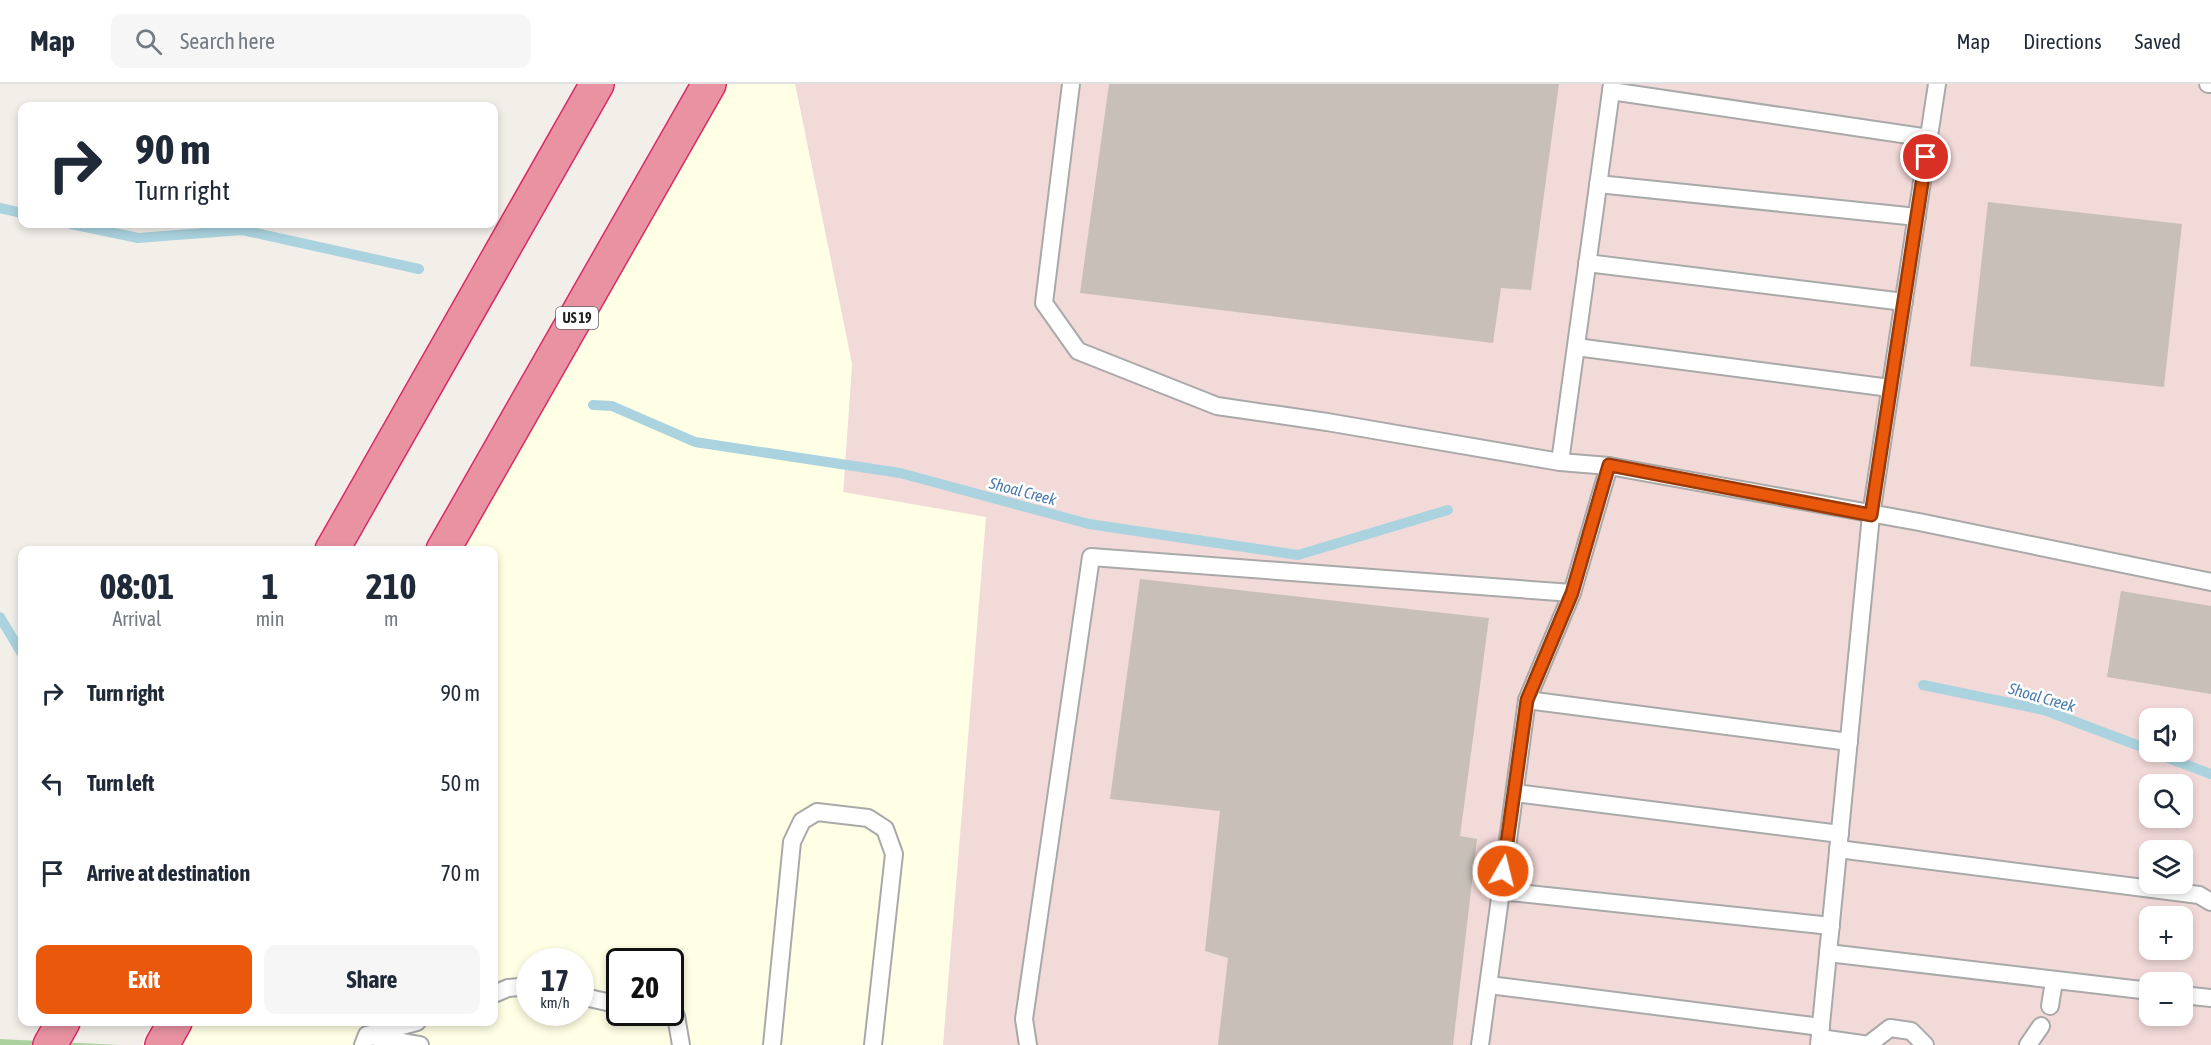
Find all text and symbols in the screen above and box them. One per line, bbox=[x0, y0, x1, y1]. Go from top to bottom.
search box bbox=[111, 14, 531, 68]
text: Map bbox=[30, 25, 75, 57]
icon: search bbox=[132, 25, 165, 58]
text: Search here bbox=[180, 28, 275, 54]
text: Map bbox=[1956, 29, 1990, 53]
text: Directions bbox=[2023, 29, 2102, 53]
text: Saved bbox=[2135, 29, 2181, 53]
text: 90 m bbox=[135, 125, 210, 173]
icon: right bbox=[36, 126, 114, 204]
pin bbox=[1900, 131, 1951, 182]
icon: arrive bbox=[1909, 140, 1942, 173]
text: Turn right bbox=[135, 175, 230, 206]
road number: US 19 bbox=[556, 307, 598, 329]
water label: Shoal Creek bbox=[987, 473, 1059, 509]
text: 08:01 bbox=[99, 565, 174, 607]
text: 1 bbox=[262, 565, 278, 607]
text: 210 bbox=[366, 565, 417, 607]
text: Arrival bbox=[112, 607, 161, 630]
text: min bbox=[256, 607, 284, 630]
text: m bbox=[384, 607, 398, 630]
icon: right bbox=[36, 677, 69, 710]
water label: Shoal Creek bbox=[2006, 679, 2078, 715]
text: Turn right bbox=[87, 680, 164, 706]
text: 90 m bbox=[440, 680, 480, 706]
map controls bbox=[2139, 708, 2193, 1026]
button: sound bbox=[2139, 708, 2193, 762]
icon: left bbox=[36, 767, 69, 800]
text: Turn left bbox=[87, 770, 154, 796]
text: 50 m bbox=[440, 770, 480, 796]
button: search bbox=[2139, 774, 2193, 828]
position arrow bbox=[1471, 839, 1535, 903]
button: layers bbox=[2139, 840, 2193, 894]
icon: arrive bbox=[36, 857, 69, 890]
text: Arrive at destination bbox=[87, 860, 250, 886]
text: 70 m bbox=[440, 860, 480, 886]
button: + bbox=[2139, 906, 2193, 960]
button: Exit bbox=[36, 945, 252, 1014]
button: Share bbox=[264, 945, 480, 1014]
speed limit sign: 20 bbox=[606, 948, 684, 1026]
text: 17 bbox=[541, 963, 569, 997]
button: − bbox=[2139, 972, 2193, 1026]
text: km/h bbox=[540, 994, 570, 1011]

